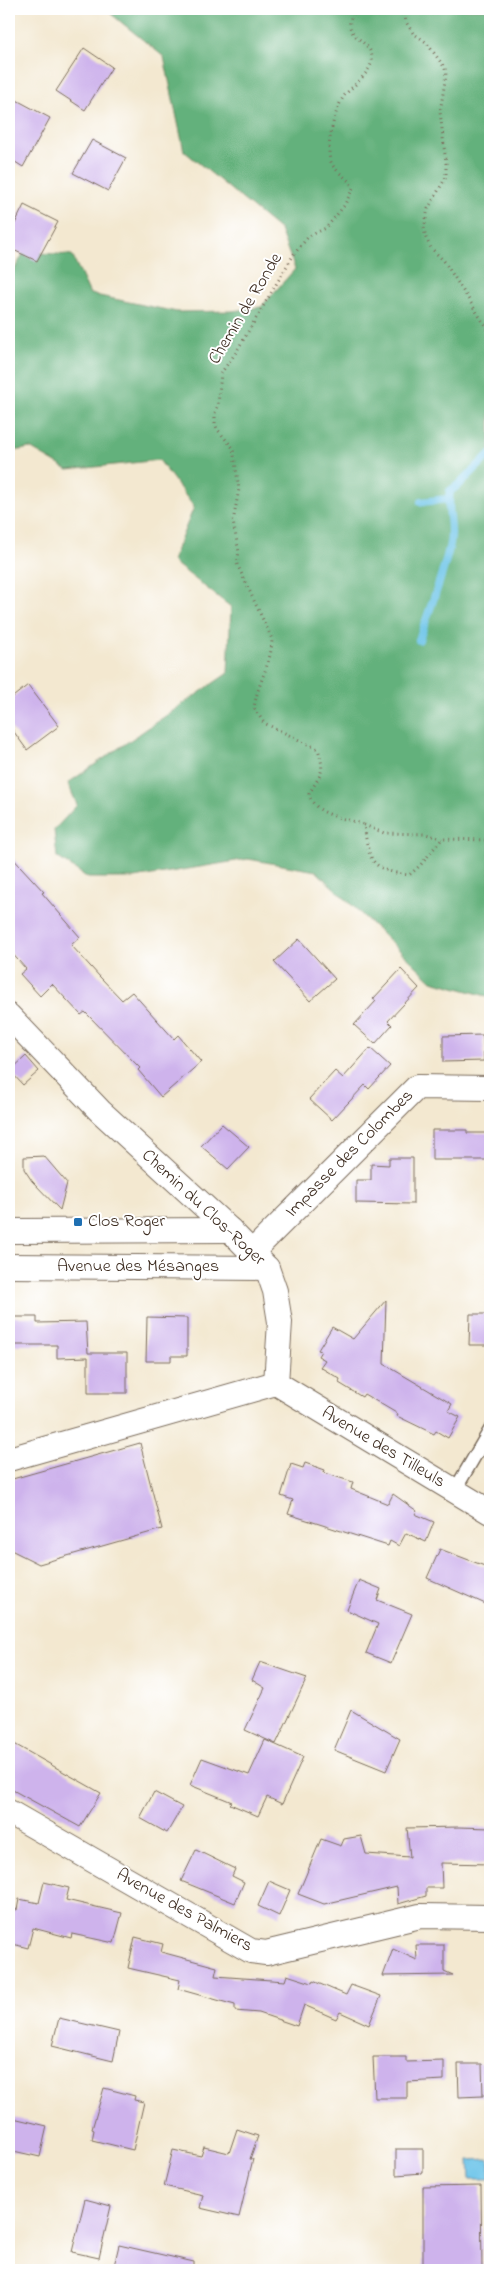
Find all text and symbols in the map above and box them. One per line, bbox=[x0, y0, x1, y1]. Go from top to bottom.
street label: Chemin de Ronde bbox=[202, 247, 290, 370]
street label: Impasse des Colombes bbox=[280, 1084, 420, 1224]
street label: Chemin du Clos-Roger bbox=[135, 1144, 271, 1273]
place label: Clos Roger bbox=[88, 1209, 165, 1236]
marker: Clos Roger bbox=[72, 1216, 84, 1228]
street label: Avenue des Mésanges bbox=[57, 1254, 219, 1281]
street label: Avenue des Tilleuls bbox=[316, 1401, 450, 1495]
street label: Avenue des Palmiers bbox=[111, 1863, 257, 1959]

